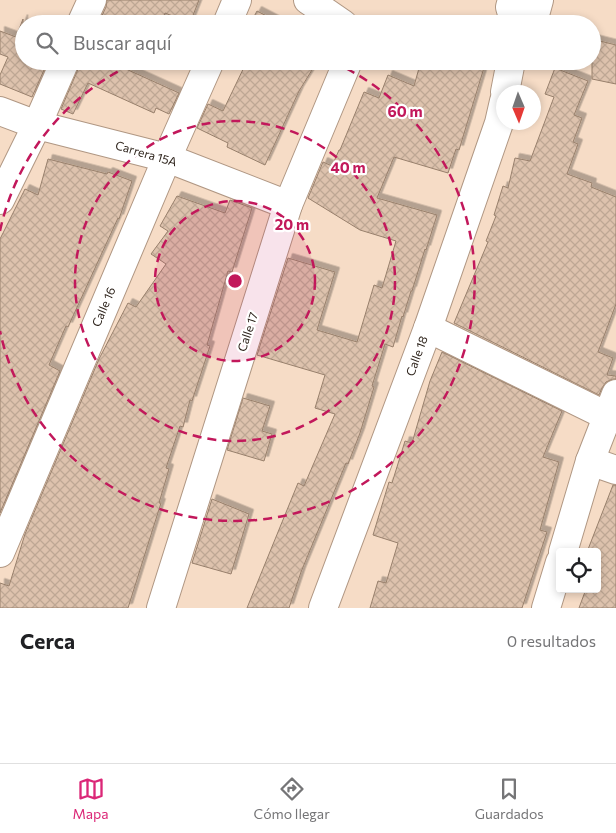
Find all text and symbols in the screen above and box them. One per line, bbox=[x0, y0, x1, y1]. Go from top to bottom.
search box bbox=[15, 15, 601, 70]
icon: search bbox=[33, 29, 61, 57]
text: Buscar aquí bbox=[73, 31, 172, 54]
north arrow bbox=[496, 85, 541, 130]
text: 60 m bbox=[387, 102, 423, 120]
street label: Carrera 15A bbox=[114, 138, 179, 169]
text: 40 m bbox=[330, 158, 366, 176]
text: 20 m bbox=[275, 215, 309, 233]
centre of rings bbox=[226, 272, 244, 290]
street label: Calle 16 bbox=[89, 285, 118, 329]
street label: Calle 17 bbox=[234, 310, 260, 353]
street label: Calle 18 bbox=[402, 334, 430, 378]
map controls bbox=[556, 548, 601, 593]
button: locate bbox=[556, 548, 601, 593]
text: Cerca bbox=[20, 628, 75, 653]
text: 0 resultados bbox=[507, 631, 596, 650]
tab: Mapa bbox=[72, 775, 109, 822]
tab: Cómo llegar bbox=[254, 775, 330, 822]
tab: Guardados bbox=[475, 775, 544, 822]

